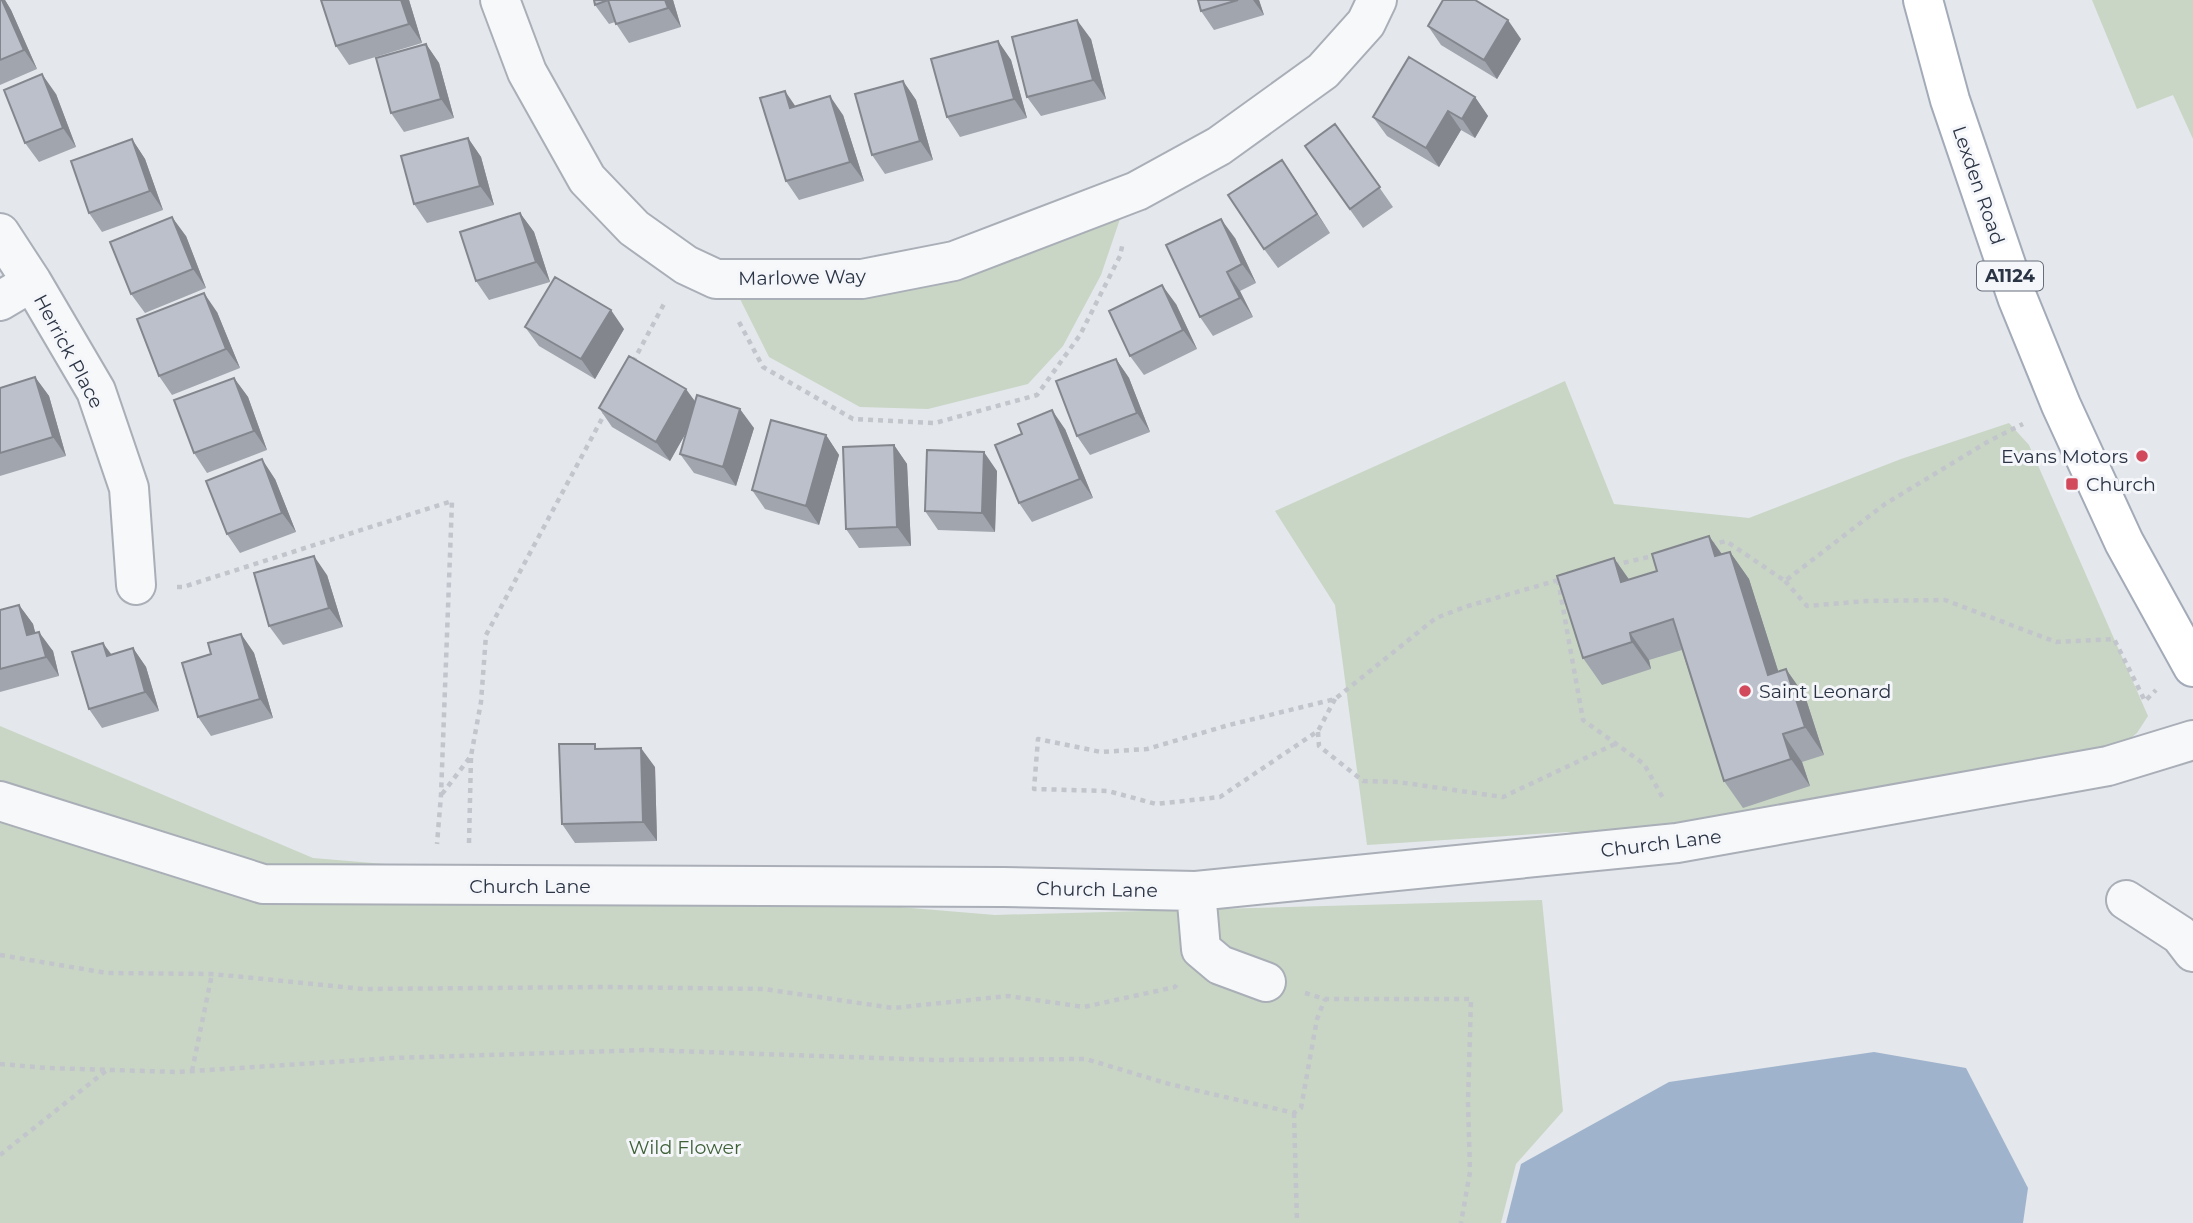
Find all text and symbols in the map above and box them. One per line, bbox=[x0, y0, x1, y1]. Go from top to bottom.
street label: Lexden Road bbox=[1947, 123, 2010, 247]
road number: A1124 bbox=[1977, 262, 2043, 290]
street label: Marlowe Way bbox=[738, 265, 867, 290]
street label: Herrick Place bbox=[29, 290, 108, 412]
place label: Evans Motors bbox=[2001, 445, 2128, 468]
marker: Evans Motors bbox=[2134, 448, 2150, 464]
place label: Church bbox=[2086, 473, 2156, 496]
marker: Church bbox=[2064, 476, 2080, 492]
place label: Saint Leonard bbox=[1759, 680, 1891, 703]
marker: Saint Leonard bbox=[1737, 683, 1753, 699]
street label: Church Lane bbox=[1599, 825, 1723, 862]
street label: Church Lane bbox=[469, 875, 591, 898]
street label: Church Lane bbox=[1036, 877, 1158, 902]
park label: Wild Flower bbox=[628, 1136, 742, 1159]

